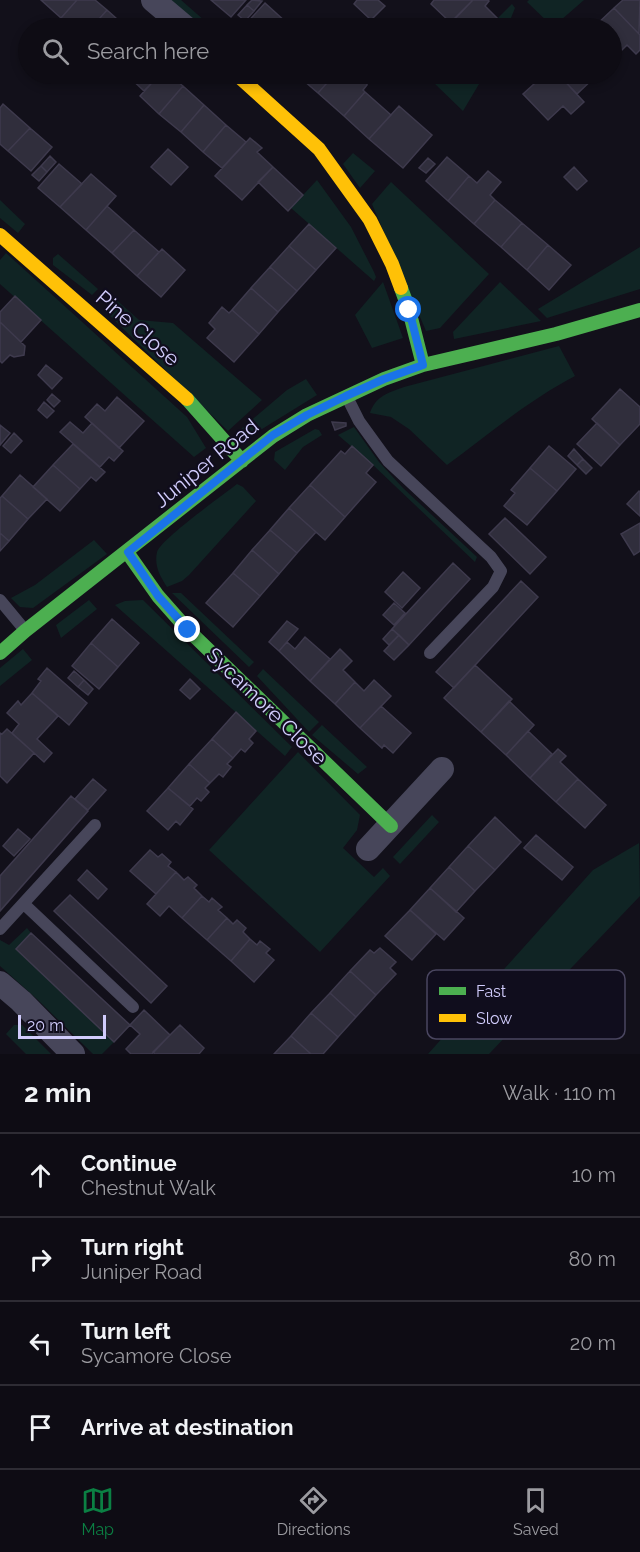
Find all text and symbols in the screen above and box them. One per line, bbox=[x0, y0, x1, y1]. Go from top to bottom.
search box bbox=[18, 18, 622, 84]
icon: search bbox=[39, 35, 72, 68]
text: Search here bbox=[87, 38, 209, 64]
street label: Pine Close bbox=[91, 285, 185, 371]
route start bbox=[395, 296, 421, 322]
street label: Juniper Road bbox=[149, 413, 263, 513]
route end bbox=[174, 616, 200, 642]
street label: Sycamore Close bbox=[202, 642, 332, 770]
legend bbox=[427, 970, 625, 1039]
text: Fast bbox=[476, 982, 507, 1001]
text: Slow bbox=[476, 1009, 512, 1028]
scale bar bbox=[18, 1012, 106, 1040]
text: 20 m bbox=[27, 1016, 64, 1035]
text: 2 min bbox=[24, 1078, 91, 1108]
text: Walk · 110 m bbox=[502, 1081, 616, 1105]
text: Continue bbox=[81, 1150, 177, 1176]
icon: ahead bbox=[24, 1159, 57, 1192]
text: 10 m bbox=[572, 1163, 616, 1187]
text: Chestnut Walk bbox=[81, 1176, 216, 1200]
text: Turn right bbox=[81, 1234, 184, 1260]
icon: right bbox=[24, 1243, 57, 1276]
text: 80 m bbox=[568, 1247, 616, 1271]
text: Juniper Road bbox=[81, 1260, 202, 1284]
text: Turn left bbox=[81, 1318, 171, 1344]
icon: left bbox=[24, 1327, 57, 1360]
text: 20 m bbox=[570, 1331, 616, 1355]
text: Sycamore Close bbox=[81, 1344, 231, 1368]
icon: arrive bbox=[24, 1411, 57, 1444]
text: Arrive at destination bbox=[81, 1414, 294, 1440]
tab: Map bbox=[81, 1484, 114, 1539]
tab: Directions bbox=[277, 1484, 351, 1539]
tab: Saved bbox=[513, 1484, 559, 1539]

